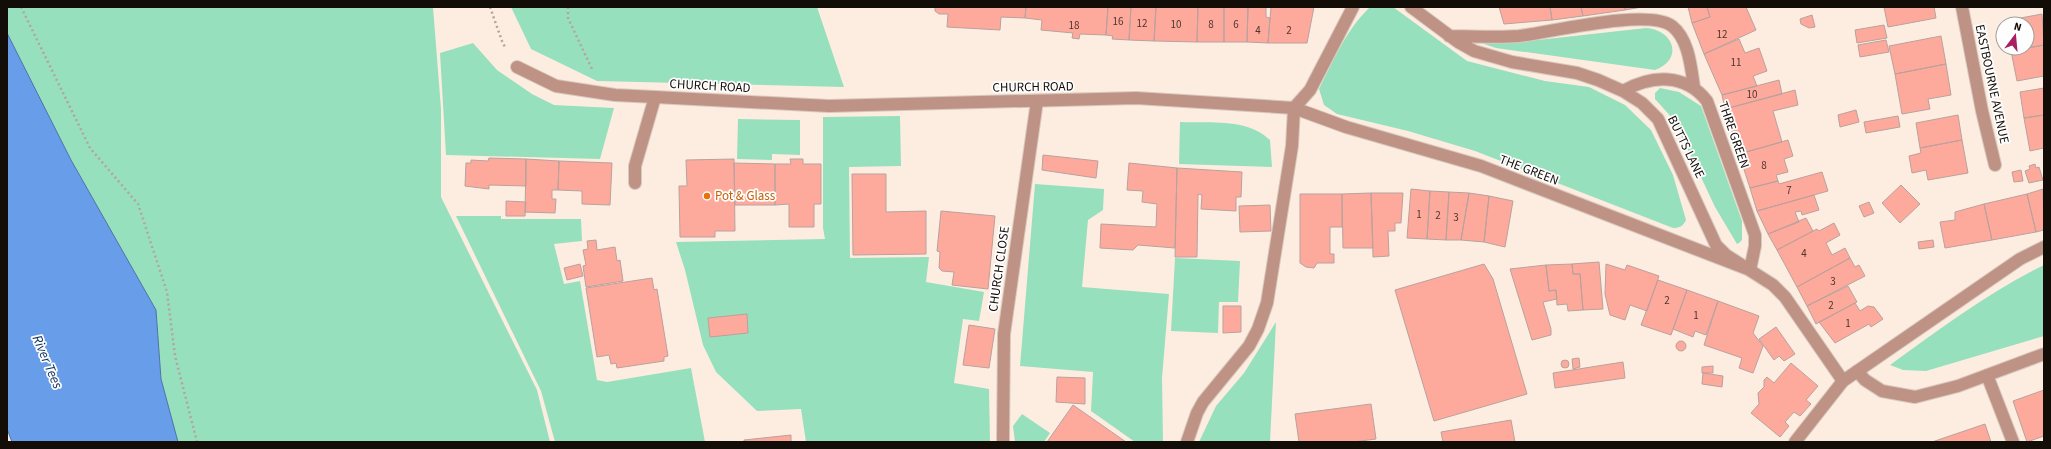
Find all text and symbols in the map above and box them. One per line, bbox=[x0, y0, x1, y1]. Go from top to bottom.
house number: 16 bbox=[1113, 14, 1124, 29]
house number: 12 bbox=[1137, 16, 1147, 31]
north arrow bbox=[1995, 16, 2035, 56]
house number: 10 bbox=[1171, 17, 1181, 32]
house number: 8 bbox=[1208, 17, 1214, 32]
house number: 6 bbox=[1233, 17, 1239, 32]
house number: 18 bbox=[1069, 18, 1080, 33]
text: N bbox=[2012, 19, 2023, 35]
house number: 4 bbox=[1255, 23, 1261, 38]
house number: 2 bbox=[1286, 23, 1292, 38]
street label: EASTBOURNE AVENUE bbox=[1971, 23, 2013, 145]
house number: 12 bbox=[1717, 27, 1727, 42]
house number: 11 bbox=[1731, 55, 1741, 70]
street label: CHURCH ROAD bbox=[669, 75, 751, 97]
street label: CHURCH ROAD bbox=[992, 77, 1074, 97]
house number: 10 bbox=[1747, 87, 1757, 102]
street label: THRE GREEN bbox=[1714, 99, 1754, 171]
street label: BUTTS LANE bbox=[1663, 113, 1709, 181]
street label: THE GREEN bbox=[1497, 150, 1561, 190]
house number: 8 bbox=[1761, 158, 1767, 173]
house number: 7 bbox=[1786, 183, 1792, 198]
place label: Pot & Glass bbox=[715, 187, 776, 205]
marker: Pot & Glass bbox=[702, 191, 712, 201]
house number: 1 bbox=[1416, 207, 1422, 222]
house number: 2 bbox=[1435, 208, 1441, 223]
house number: 3 bbox=[1453, 210, 1459, 225]
street label: CHURCH CLOSE bbox=[984, 225, 1014, 313]
house number: 4 bbox=[1801, 246, 1807, 261]
house number: 3 bbox=[1830, 274, 1836, 289]
house number: 2 bbox=[1664, 293, 1670, 308]
house number: 2 bbox=[1828, 298, 1834, 313]
house number: 1 bbox=[1693, 308, 1699, 323]
house number: 1 bbox=[1845, 316, 1851, 331]
water label: River Tees bbox=[27, 332, 67, 392]

